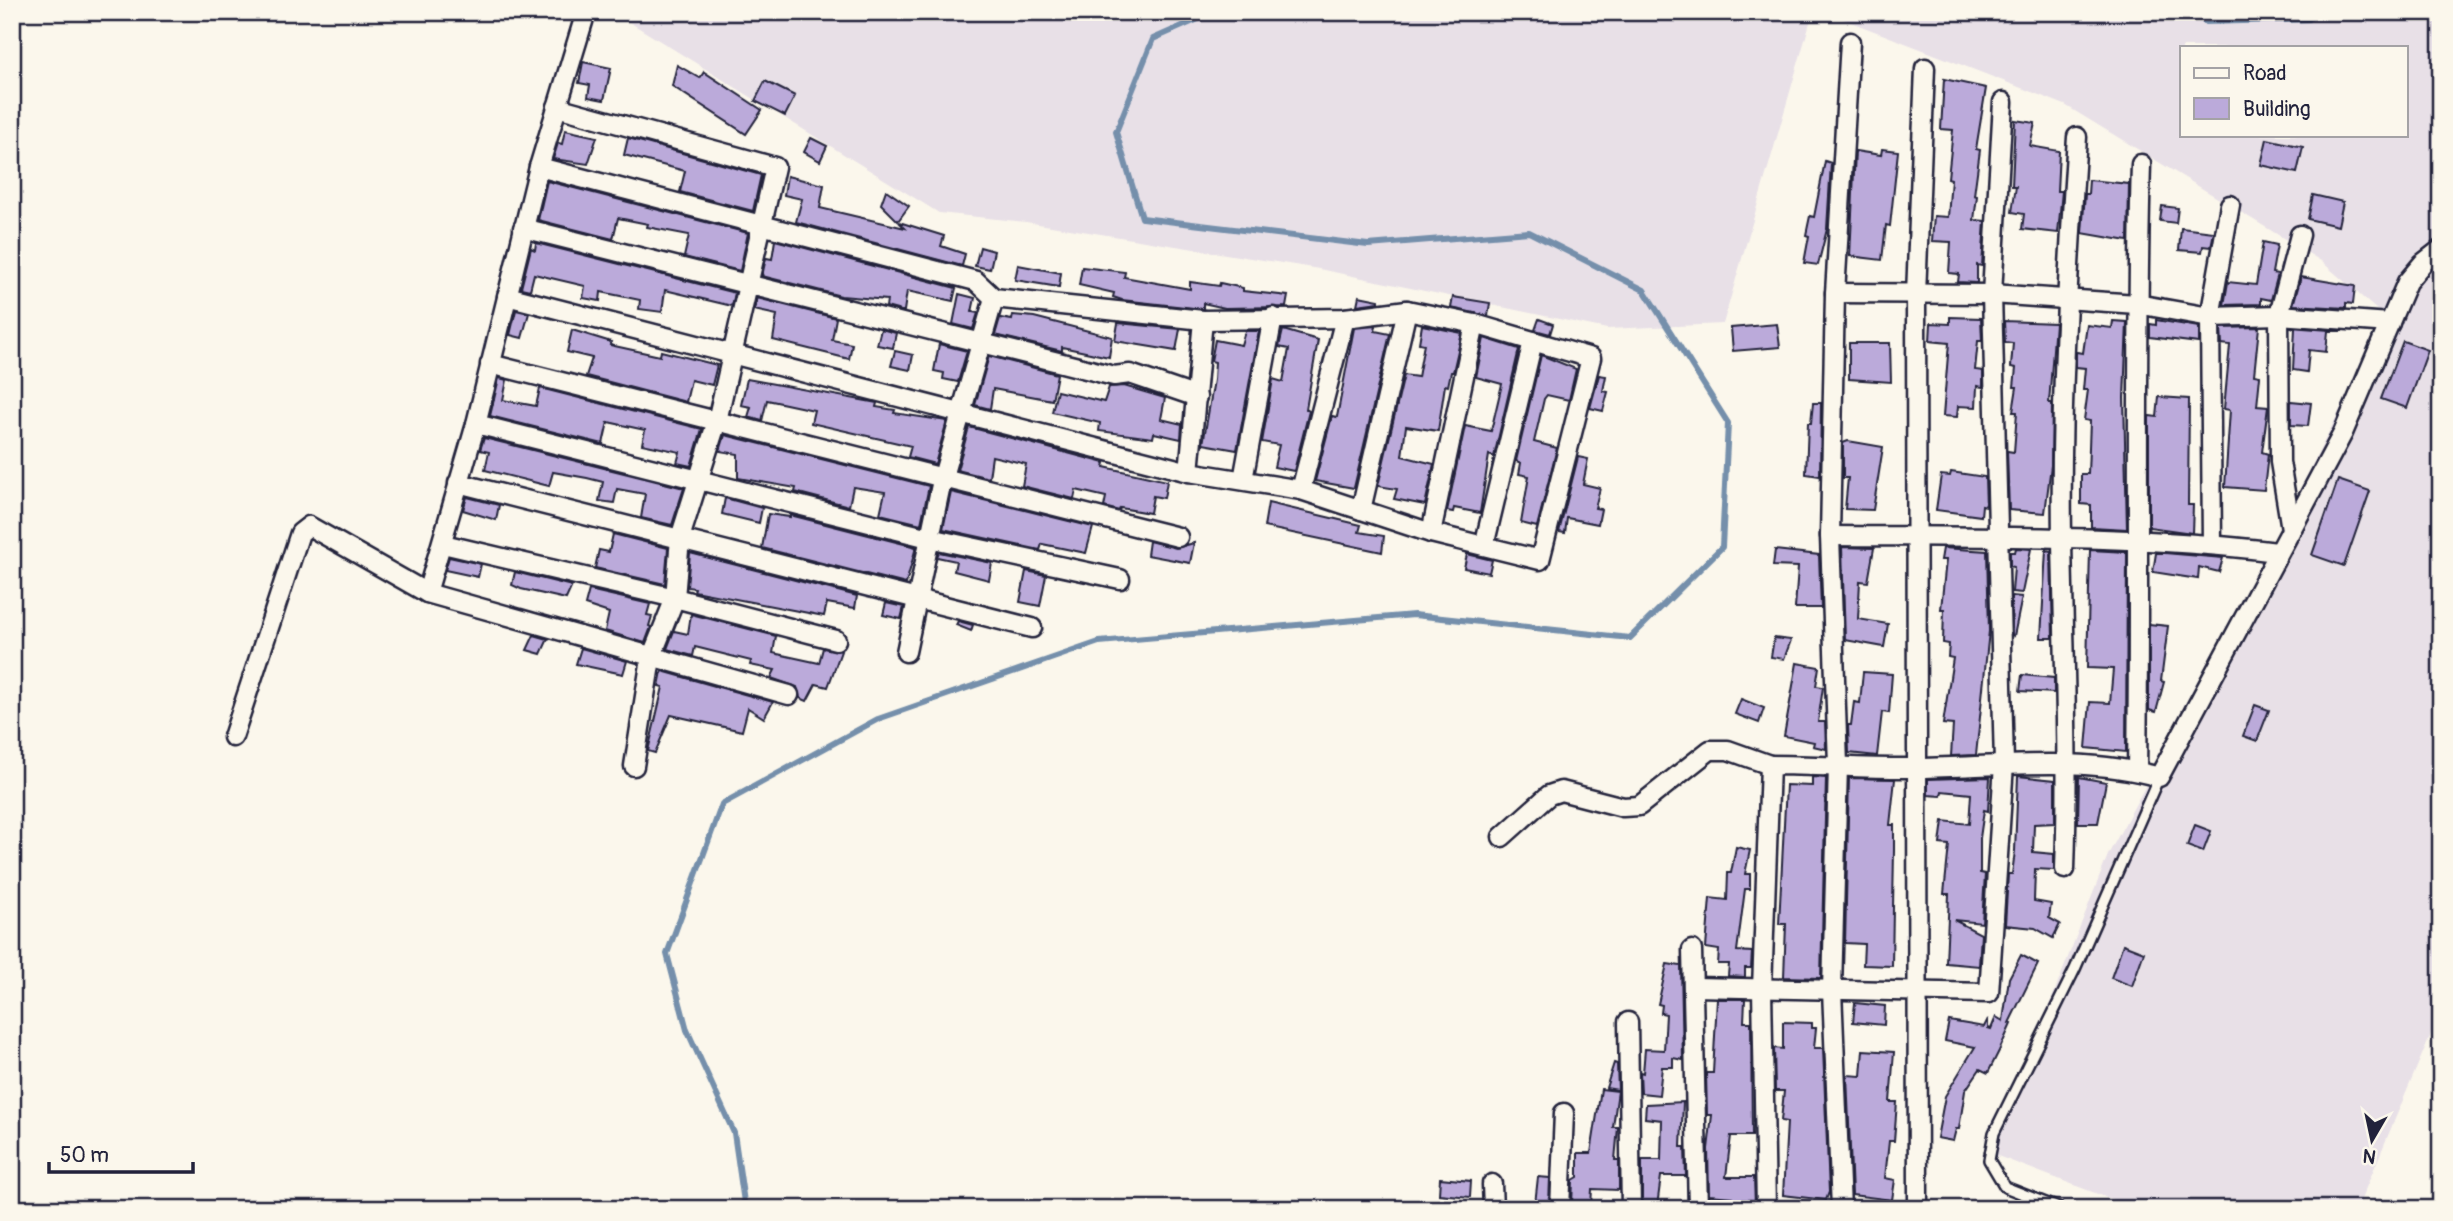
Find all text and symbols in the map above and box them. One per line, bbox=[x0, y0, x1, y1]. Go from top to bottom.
legend bbox=[2180, 46, 2408, 136]
text: Road bbox=[2243, 60, 2287, 87]
text: Building bbox=[2243, 96, 2310, 123]
north arrow bbox=[2338, 1106, 2408, 1176]
scale bar bbox=[49, 1130, 192, 1174]
text: 50 m bbox=[60, 1142, 109, 1169]
text: N bbox=[2361, 1143, 2378, 1169]

